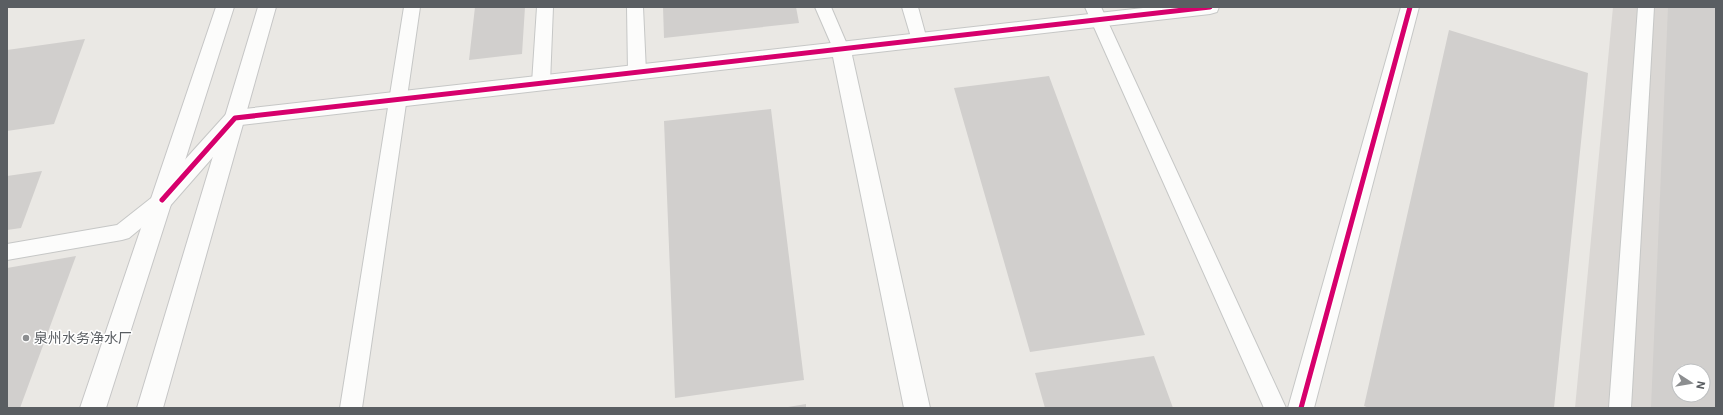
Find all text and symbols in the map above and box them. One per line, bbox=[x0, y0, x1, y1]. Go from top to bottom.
place label: 泉州水务净水厂 bbox=[34, 330, 132, 346]
marker: 泉州水务净水厂 bbox=[21, 333, 31, 343]
north arrow bbox=[1671, 363, 1711, 403]
text: N bbox=[1693, 380, 1707, 390]

